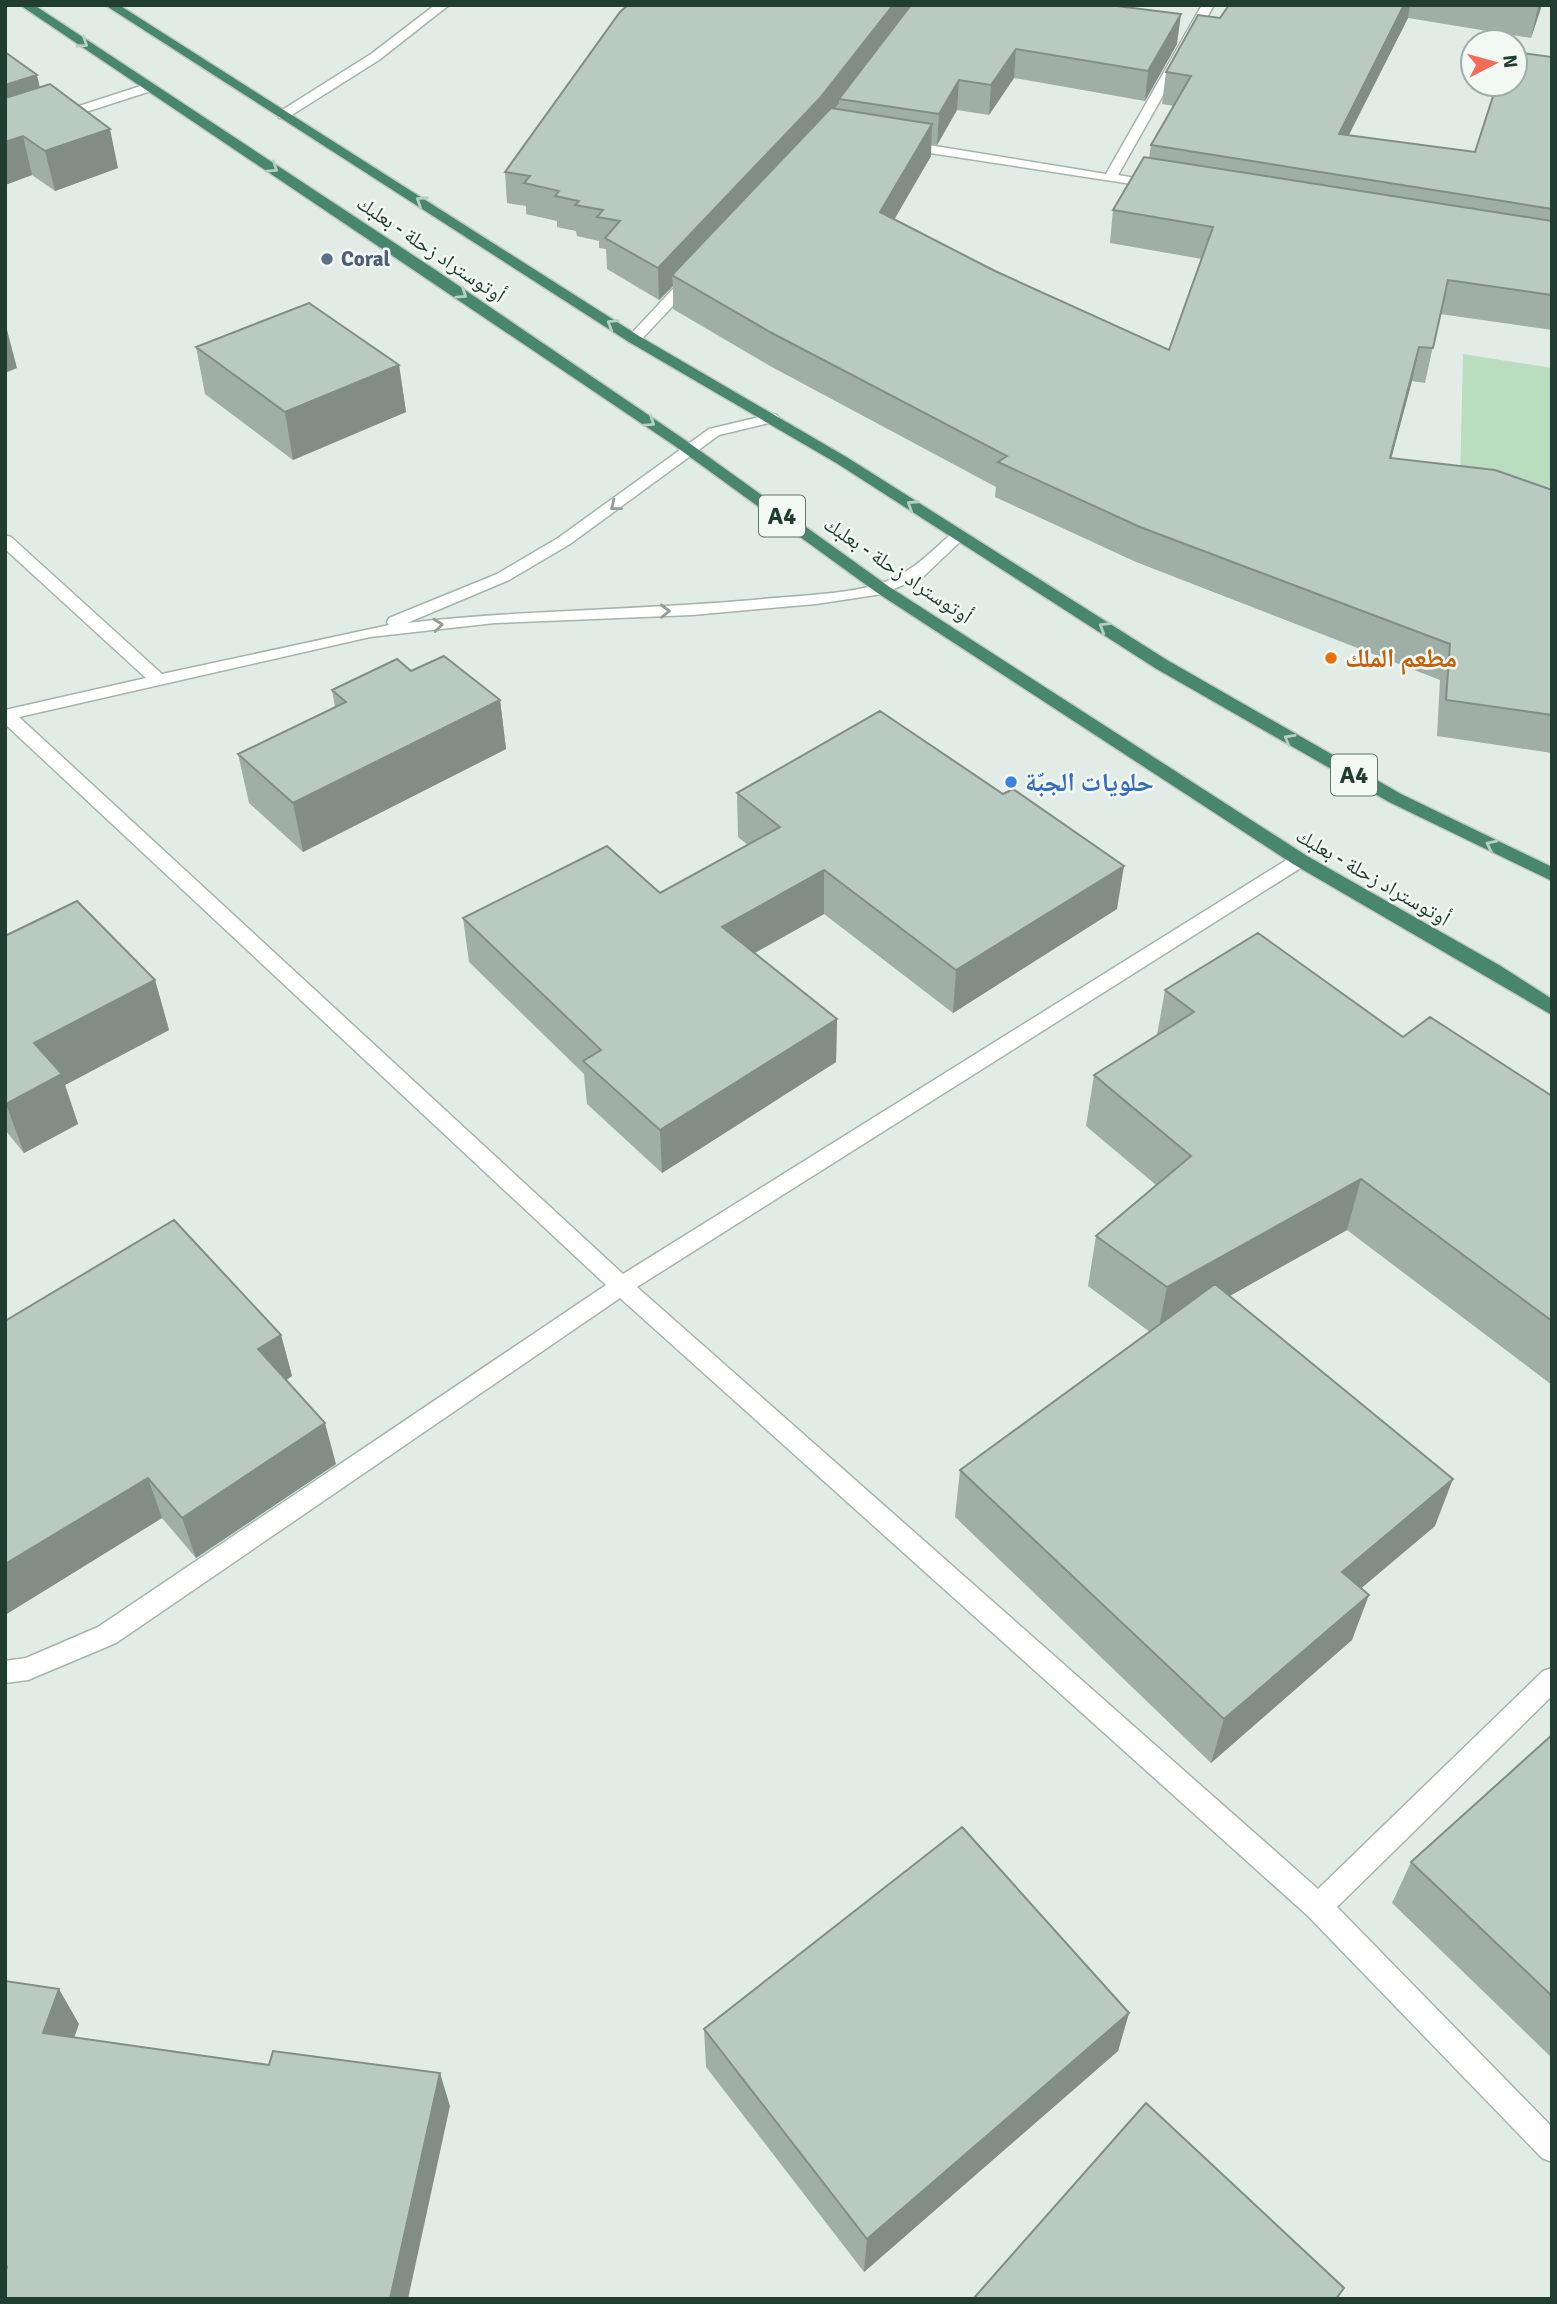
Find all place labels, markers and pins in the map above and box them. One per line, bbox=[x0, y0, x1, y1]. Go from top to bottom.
place label: Coral bbox=[341, 246, 391, 272]
marker: Coral bbox=[319, 251, 335, 267]
place label: مطعم الملك bbox=[1345, 643, 1457, 676]
marker: مطعم الملك bbox=[1323, 650, 1339, 666]
place label: حلويات الجبّة bbox=[1025, 767, 1154, 799]
marker: حلويات الجبّة bbox=[1003, 774, 1019, 790]

